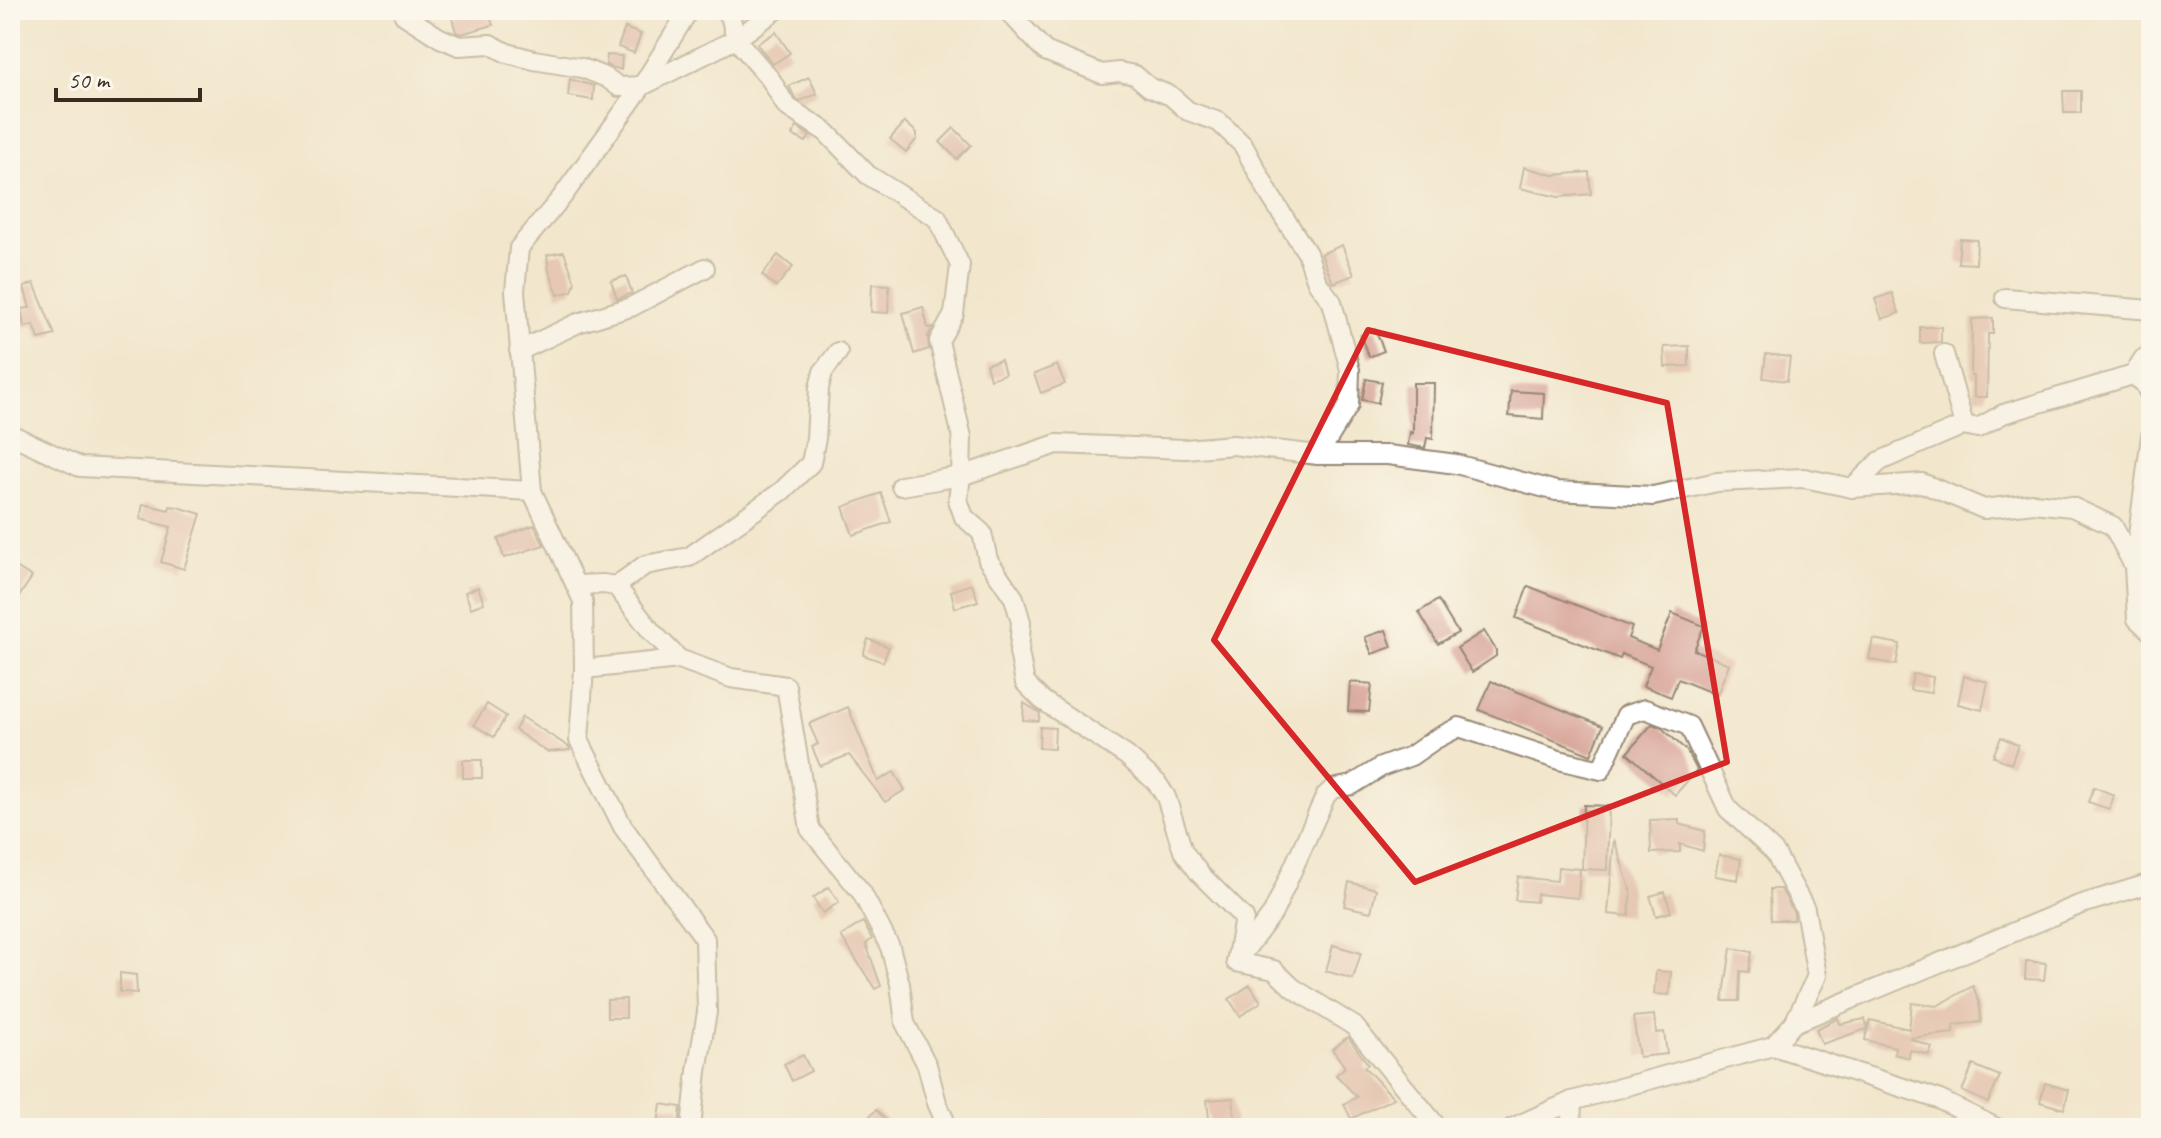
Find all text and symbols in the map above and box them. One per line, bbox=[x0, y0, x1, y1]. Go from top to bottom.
scale bar bbox=[56, 52, 200, 102]
text: 50 m bbox=[68, 65, 111, 95]

